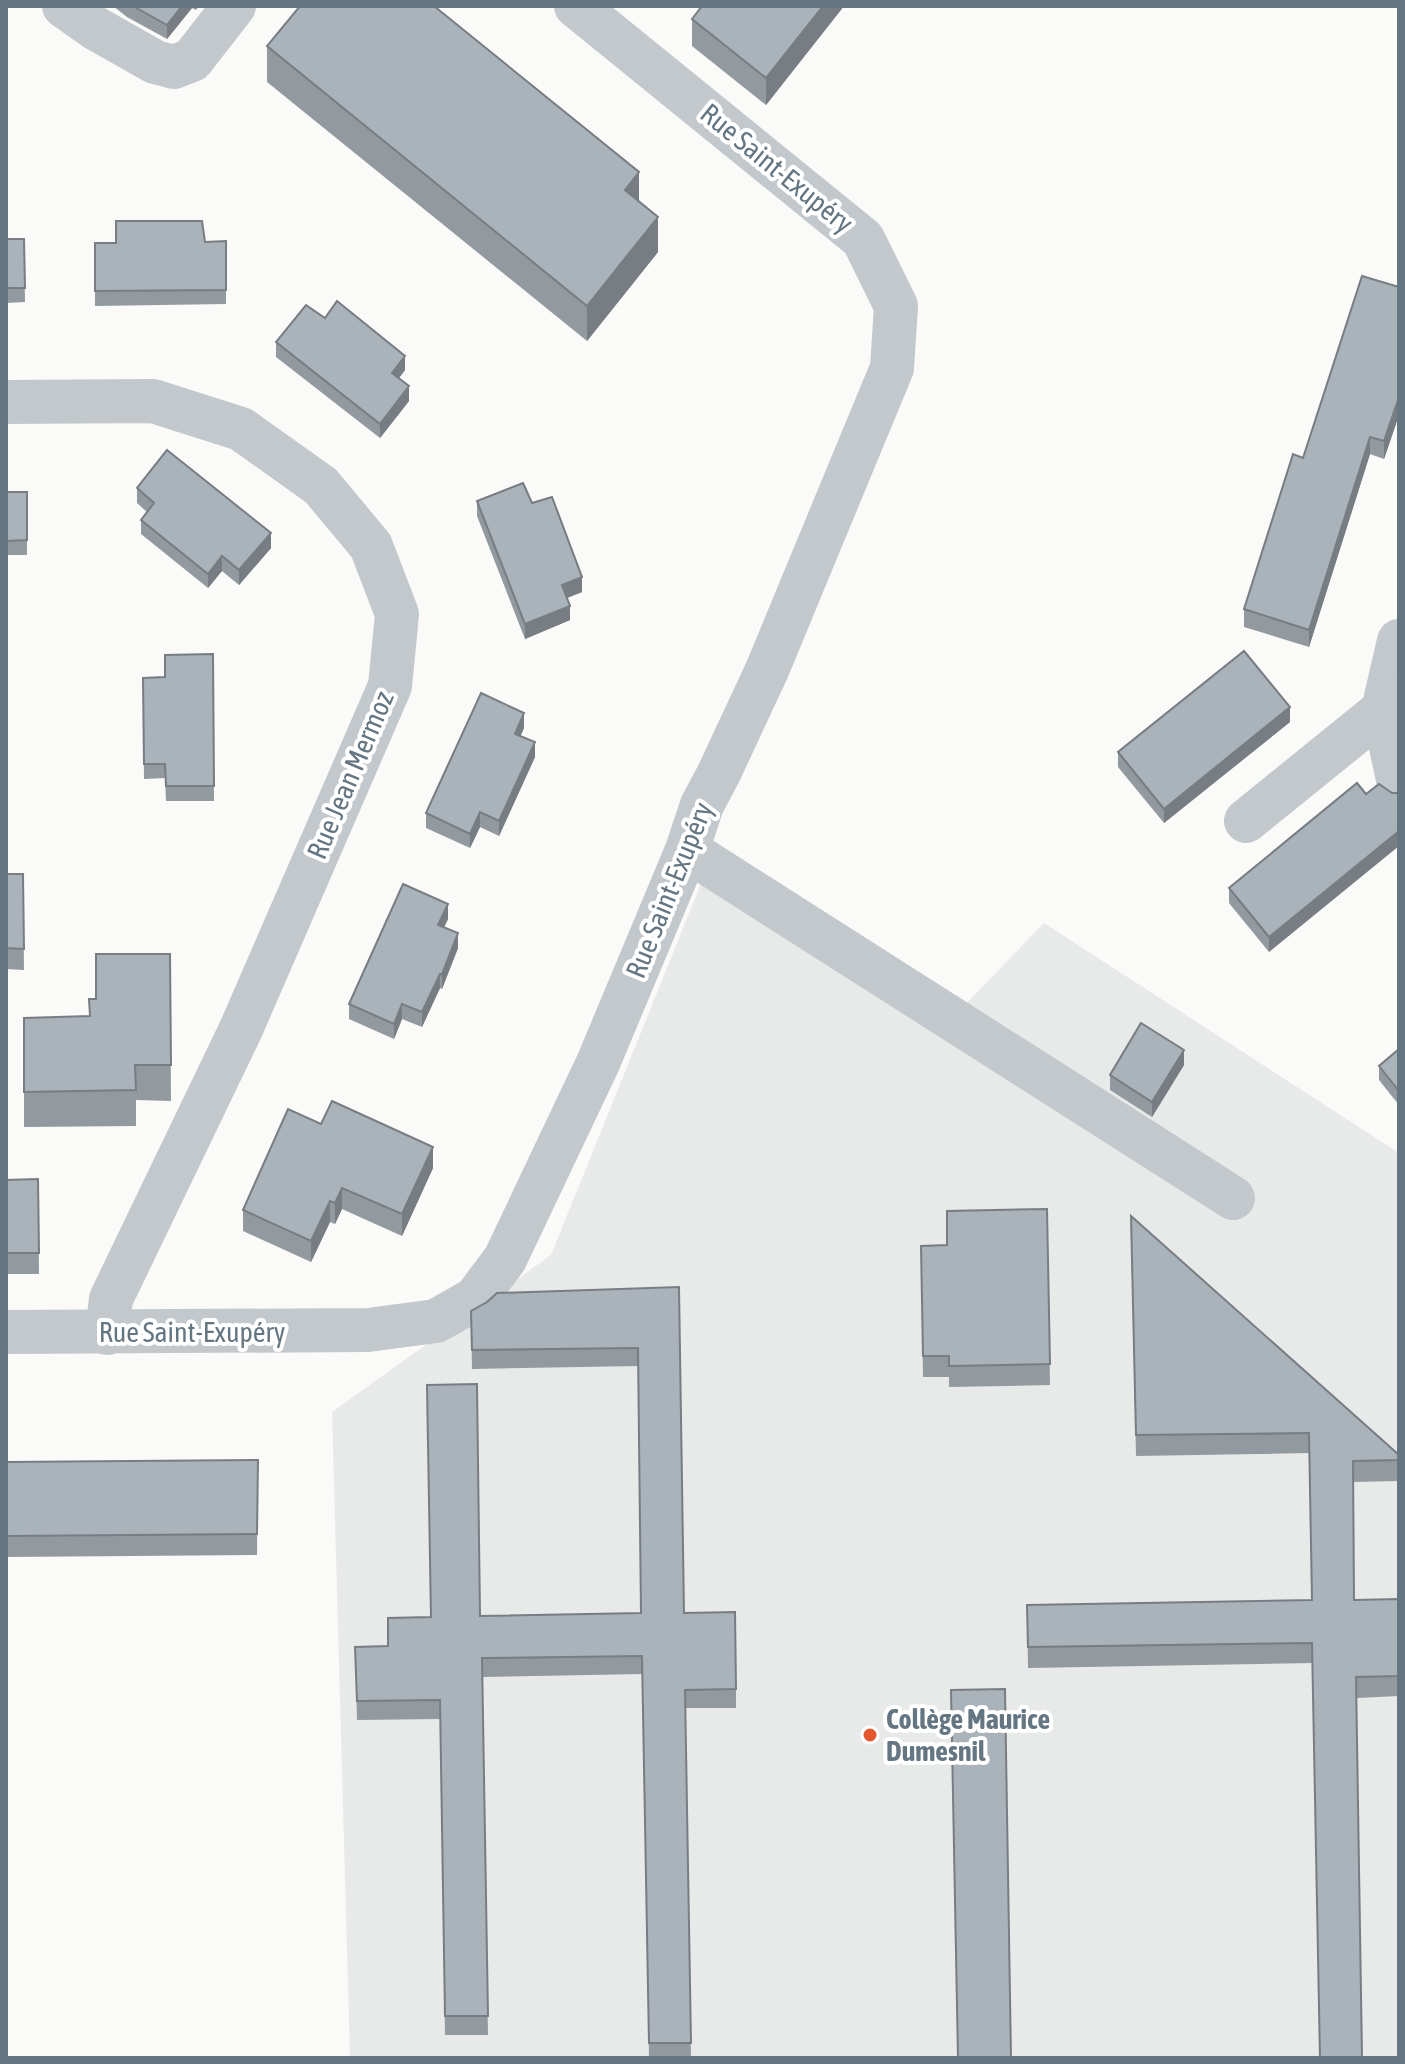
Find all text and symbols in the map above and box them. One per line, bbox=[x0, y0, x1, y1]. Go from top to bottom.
street label: Rue Saint-Exupéry bbox=[694, 97, 860, 239]
street label: Rue Jean Mermoz bbox=[300, 686, 400, 864]
street label: Rue Saint-Exupéry bbox=[619, 798, 719, 982]
street label: Rue Saint-Exupéry bbox=[99, 1316, 285, 1348]
place label: Collège Maurice Dumesnil bbox=[886, 1703, 1050, 1767]
marker: Collège Maurice Dumesnil bbox=[861, 1726, 879, 1744]

